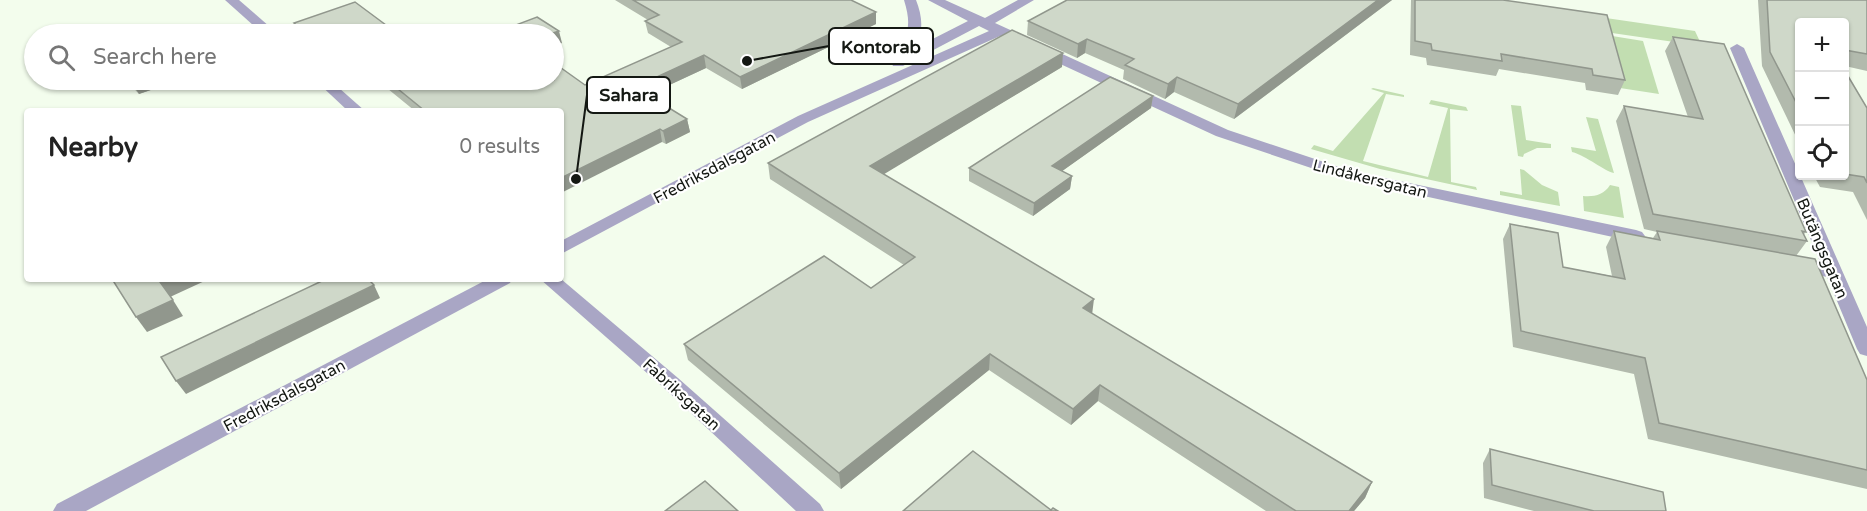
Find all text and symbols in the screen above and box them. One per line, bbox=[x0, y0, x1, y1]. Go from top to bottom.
map controls bbox=[1795, 18, 1849, 180]
button: + bbox=[1795, 18, 1849, 72]
search box bbox=[24, 24, 564, 90]
callout: Kontorab bbox=[829, 28, 933, 64]
text: Kontorab bbox=[841, 36, 921, 58]
icon: search bbox=[45, 41, 78, 74]
text: Search here bbox=[93, 44, 217, 70]
button: − bbox=[1795, 72, 1849, 126]
callout: Sahara bbox=[587, 77, 670, 113]
text: Sahara bbox=[599, 84, 659, 106]
button: locate bbox=[1795, 126, 1849, 180]
street label: Fredriksdalsgatan bbox=[650, 127, 779, 208]
text: Nearby bbox=[48, 132, 138, 163]
text: 0 results bbox=[460, 135, 540, 159]
street label: Lindåkersgatan bbox=[1310, 155, 1429, 203]
street label: Butängsgatan bbox=[1792, 195, 1852, 302]
street label: Fredriksdalsgatan bbox=[220, 355, 349, 436]
street label: Fabriksgatan bbox=[638, 355, 724, 435]

